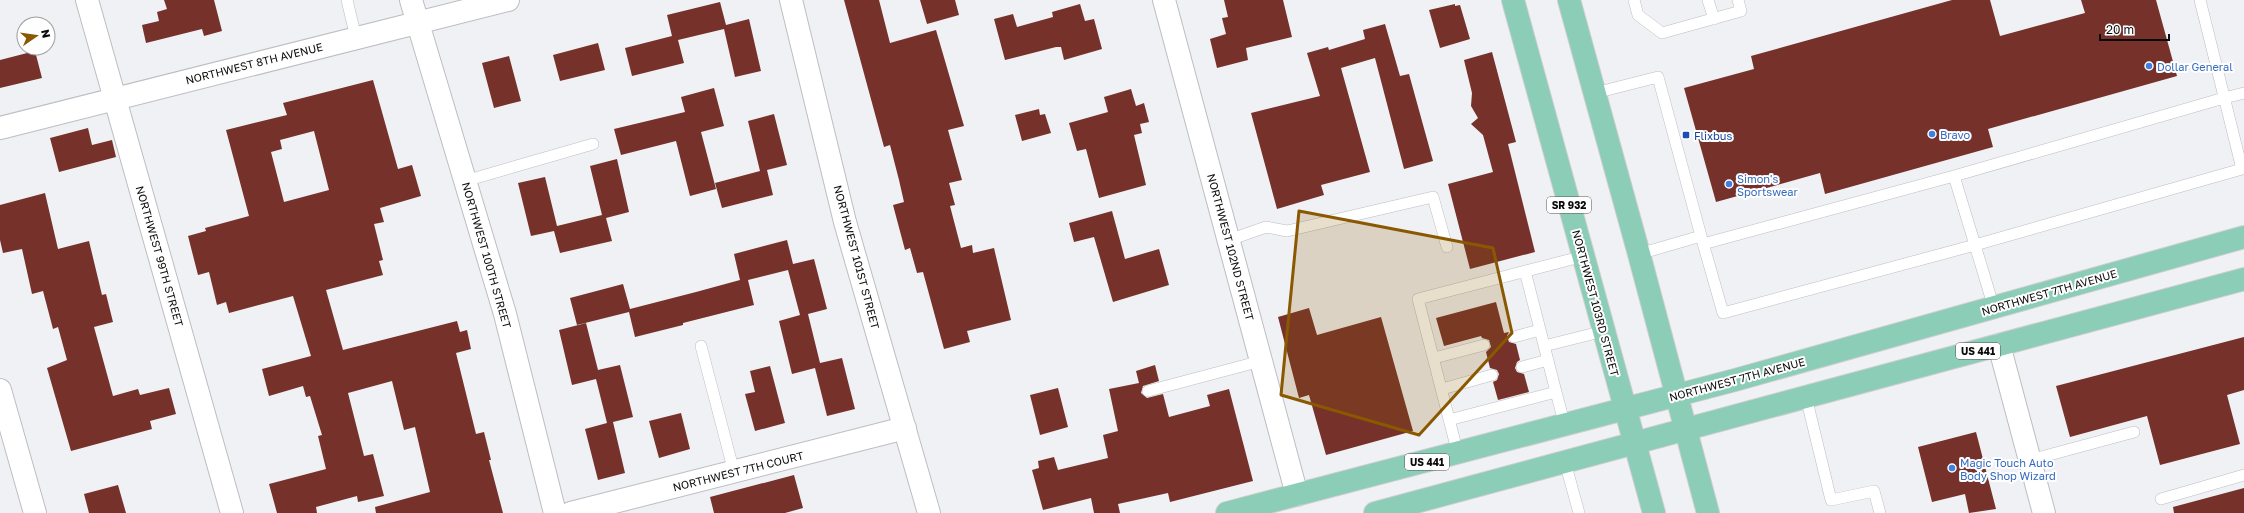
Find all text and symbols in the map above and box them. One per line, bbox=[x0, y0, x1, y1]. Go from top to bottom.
north arrow bbox=[16, 16, 56, 56]
scale bar bbox=[2100, 16, 2169, 42]
text: 20 m bbox=[2106, 22, 2134, 37]
text: N bbox=[39, 28, 54, 39]
street label: NORTHWEST 8TH AVENUE bbox=[184, 40, 324, 86]
place label: Dollar General bbox=[2157, 60, 2233, 73]
marker: Dollar General bbox=[2144, 61, 2154, 71]
place label: Bravo bbox=[1940, 128, 1970, 141]
place label: Flixbus bbox=[1694, 129, 1732, 142]
marker: Bravo bbox=[1927, 129, 1937, 139]
marker: Flixbus bbox=[1681, 130, 1691, 140]
street label: NORTHWEST 102ND STREET bbox=[1205, 172, 1257, 322]
place label: Simon's Sportswear bbox=[1737, 172, 1799, 198]
marker: Simon's Sportswear bbox=[1724, 179, 1734, 189]
street label: NORTHWEST 100TH STREET bbox=[460, 180, 514, 330]
street label: NORTHWEST 99TH STREET bbox=[134, 184, 186, 328]
street label: NORTHWEST 101ST STREET bbox=[832, 184, 883, 331]
road number: SR 932 bbox=[1547, 197, 1591, 213]
street label: NORTHWEST 103RD STREET bbox=[1570, 228, 1622, 378]
street label: NORTHWEST 7TH AVENUE bbox=[1980, 266, 2118, 318]
road number: US 441 bbox=[1956, 343, 2000, 359]
street label: NORTHWEST 7TH AVENUE bbox=[1668, 355, 1807, 403]
street label: NORTHWEST 7TH COURT bbox=[671, 448, 805, 494]
road number: US 441 bbox=[1405, 454, 1449, 470]
place label: Magic Touch Auto Body Shop Wizard bbox=[1960, 456, 2056, 482]
marker: Magic Touch Auto Body Shop Wizard bbox=[1947, 463, 1957, 473]

